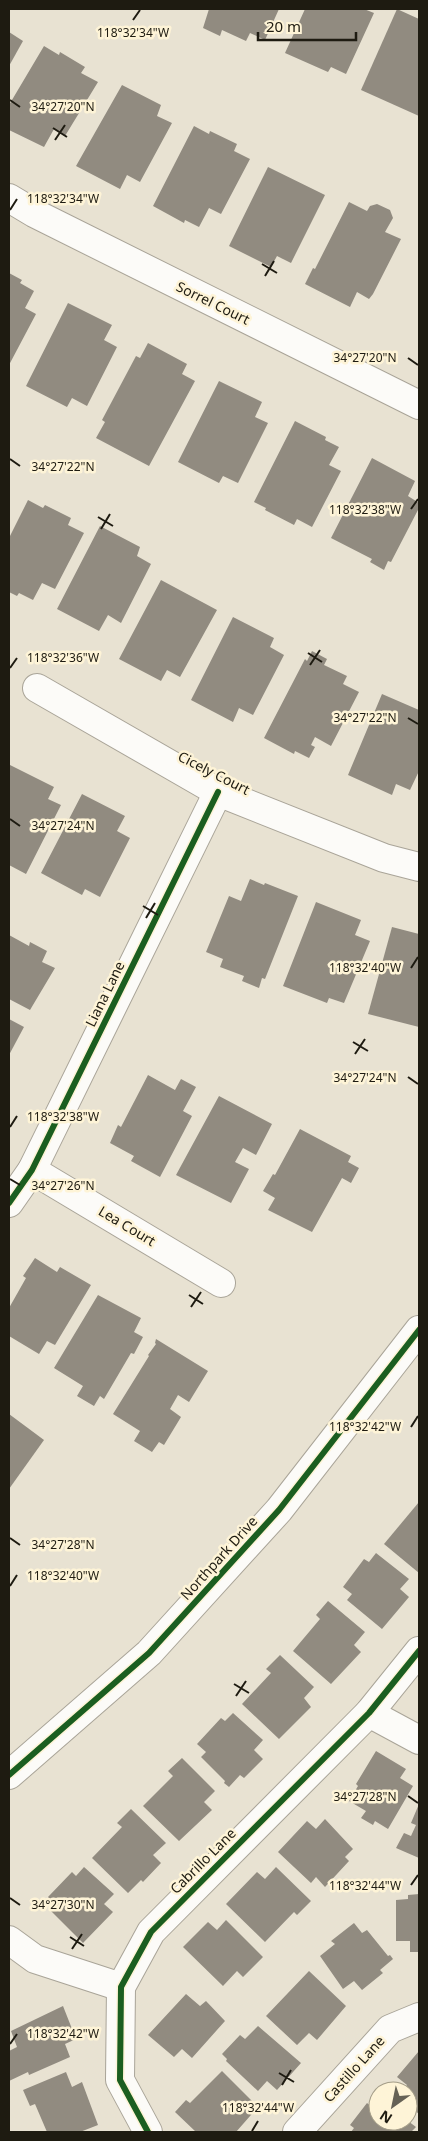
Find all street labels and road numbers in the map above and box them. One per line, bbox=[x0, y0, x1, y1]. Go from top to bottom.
street label: Sorrel Court bbox=[173, 277, 253, 328]
street label: Cicely Court bbox=[175, 746, 253, 799]
street label: Liana Lane bbox=[81, 958, 129, 1030]
street label: Lea Court bbox=[95, 1201, 159, 1250]
street label: Northpark Drive bbox=[176, 1512, 261, 1604]
street label: Cabrillo Lane bbox=[166, 1824, 240, 1898]
street label: Castillo Lane bbox=[319, 2031, 389, 2106]

